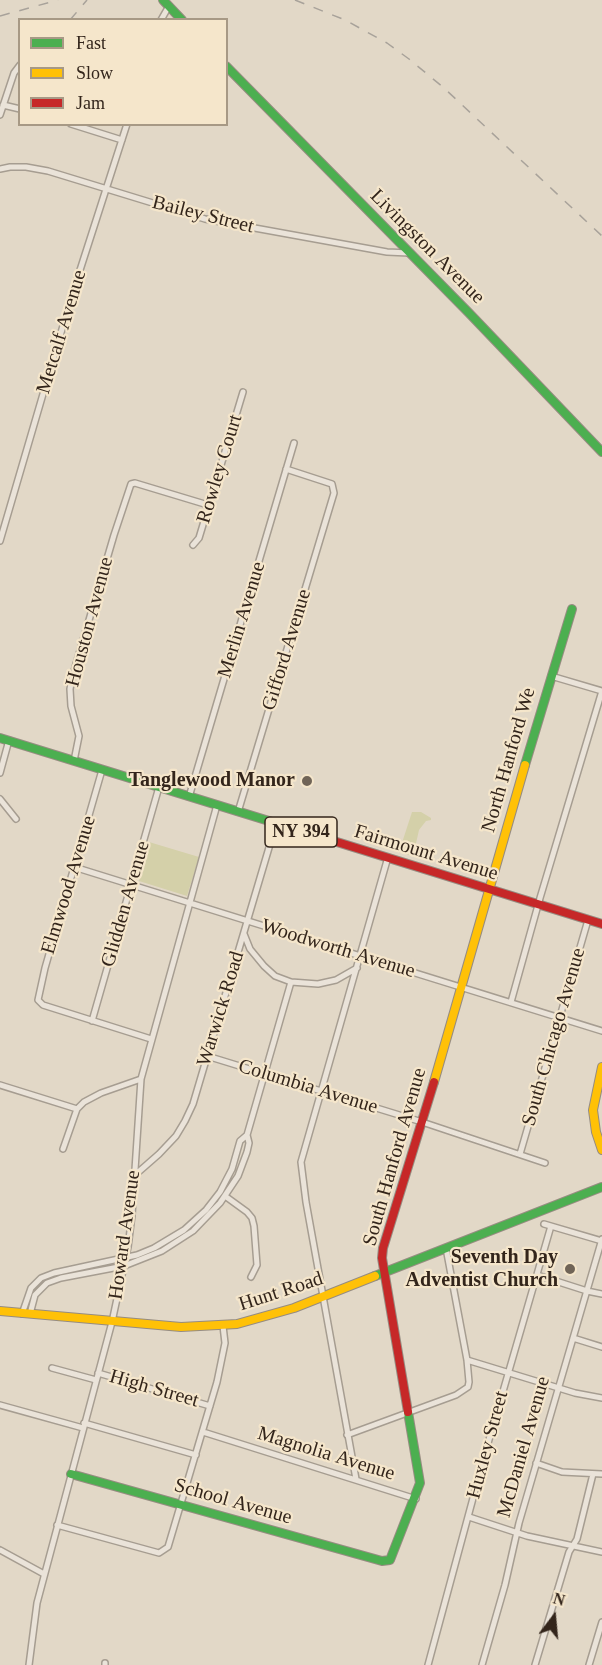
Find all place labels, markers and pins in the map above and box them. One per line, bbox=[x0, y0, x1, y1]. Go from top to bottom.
place label: Tanglewood Manor bbox=[128, 769, 295, 793]
marker: Tanglewood Manor bbox=[300, 774, 314, 788]
place label: Seventh Day Adventist Church bbox=[406, 1246, 558, 1293]
marker: Seventh Day Adventist Church bbox=[563, 1262, 577, 1276]

